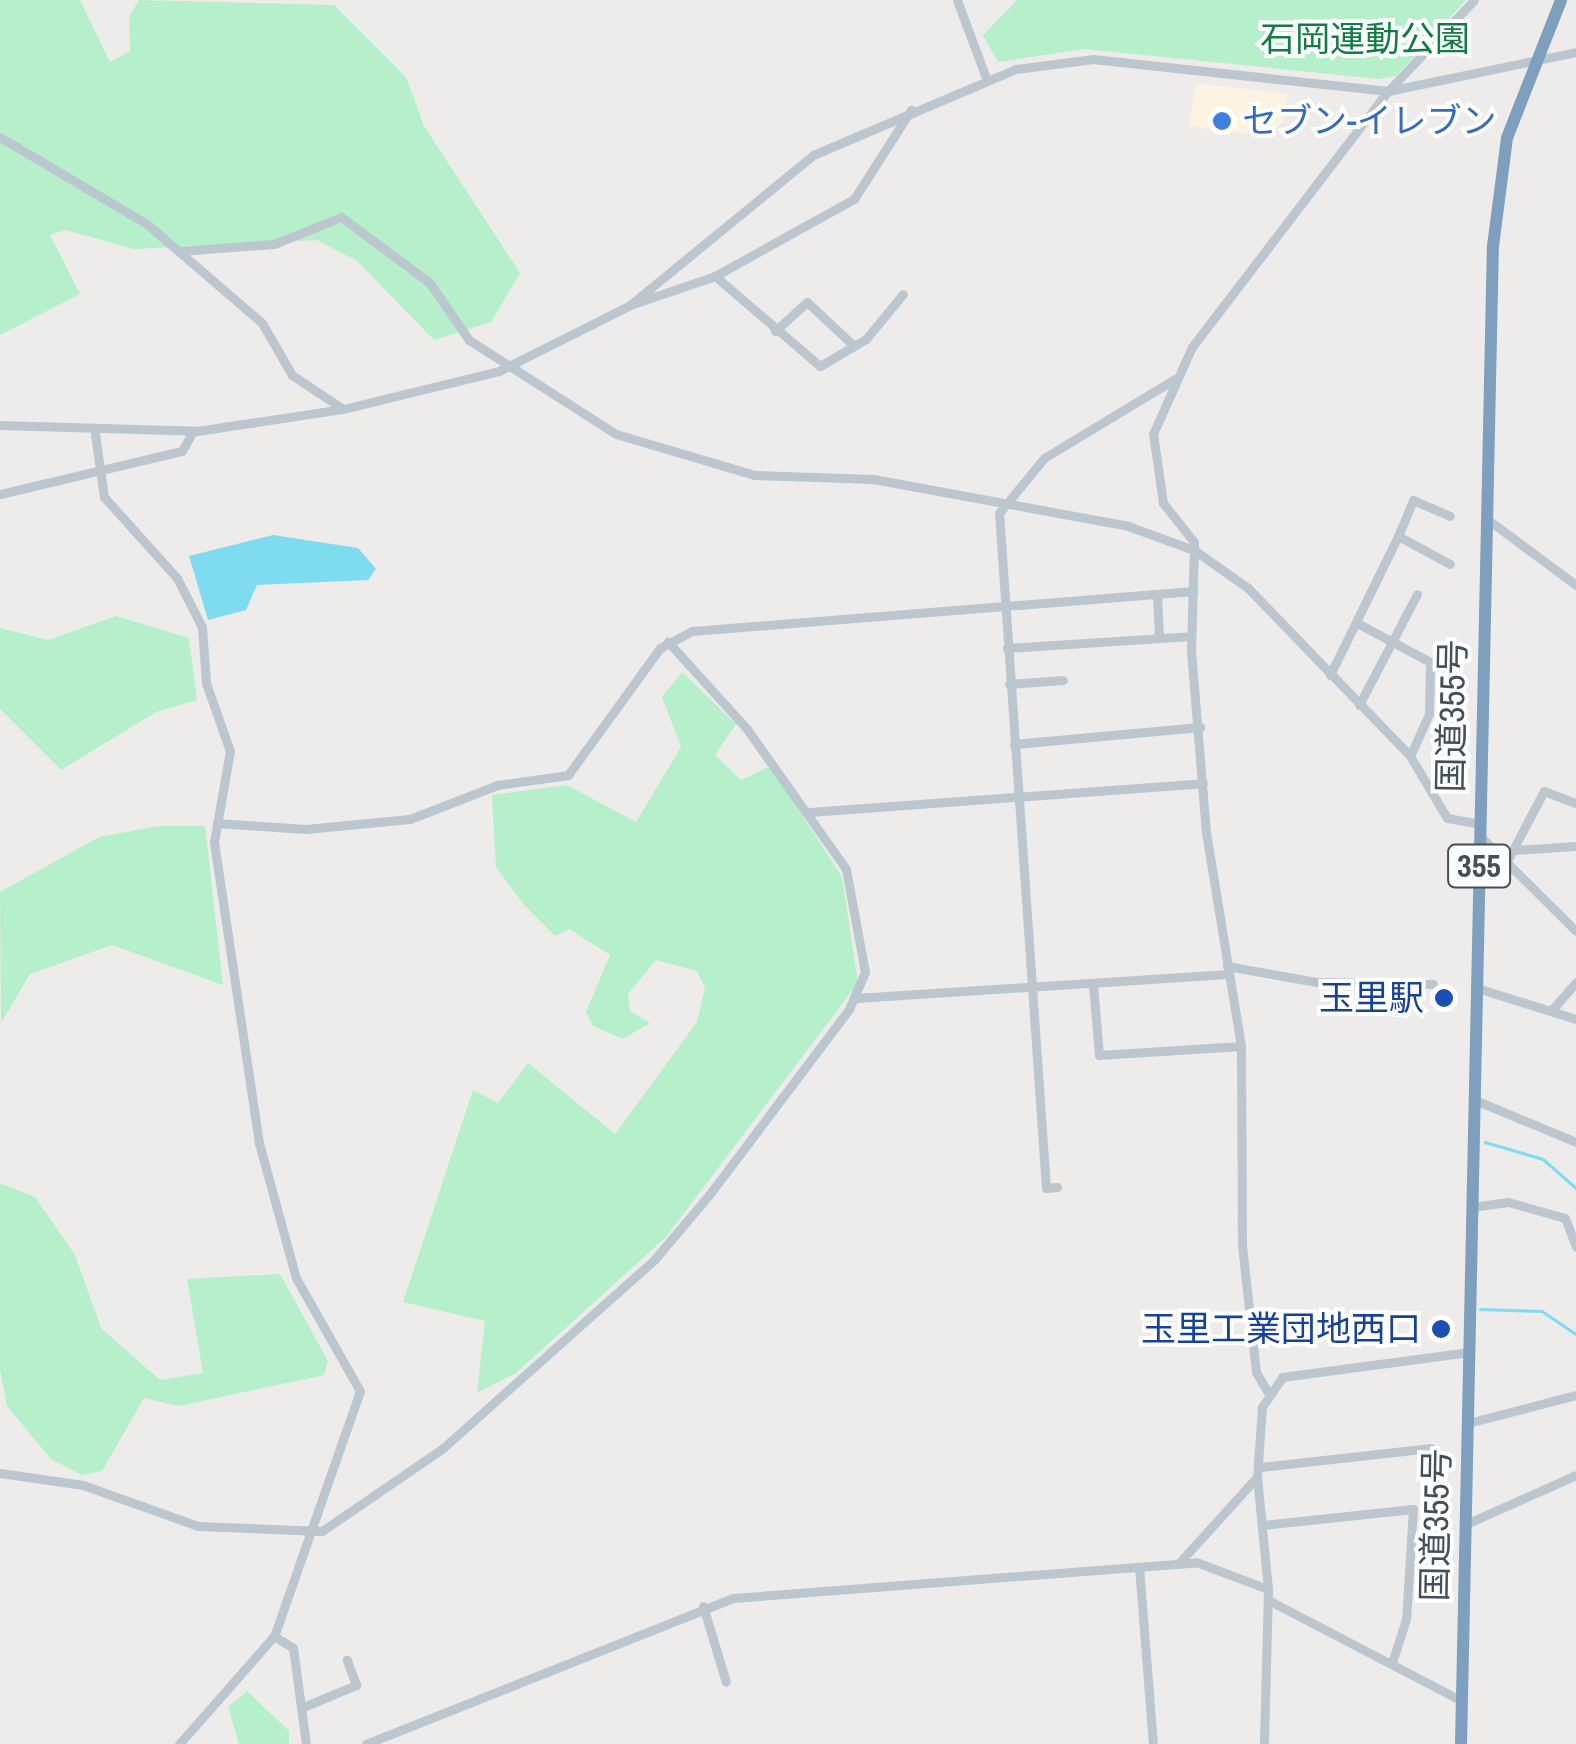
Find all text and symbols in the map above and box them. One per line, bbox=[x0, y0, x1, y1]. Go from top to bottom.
park label: 石岡運動公園 bbox=[1260, 18, 1470, 60]
place label: セブン-イレブン bbox=[1242, 100, 1497, 142]
marker: セブン-イレブン bbox=[1211, 110, 1233, 132]
street label: 国道355号 bbox=[1430, 639, 1474, 793]
road number: 355 bbox=[1446, 839, 1512, 893]
place label: 玉里駅 bbox=[1319, 977, 1424, 1019]
marker: 玉里駅 bbox=[1433, 987, 1455, 1009]
place label: 玉里工業団地西口 bbox=[1141, 1308, 1421, 1350]
marker: 玉里工業団地西口 bbox=[1430, 1318, 1452, 1340]
street label: 国道355号 bbox=[1414, 1448, 1458, 1602]

